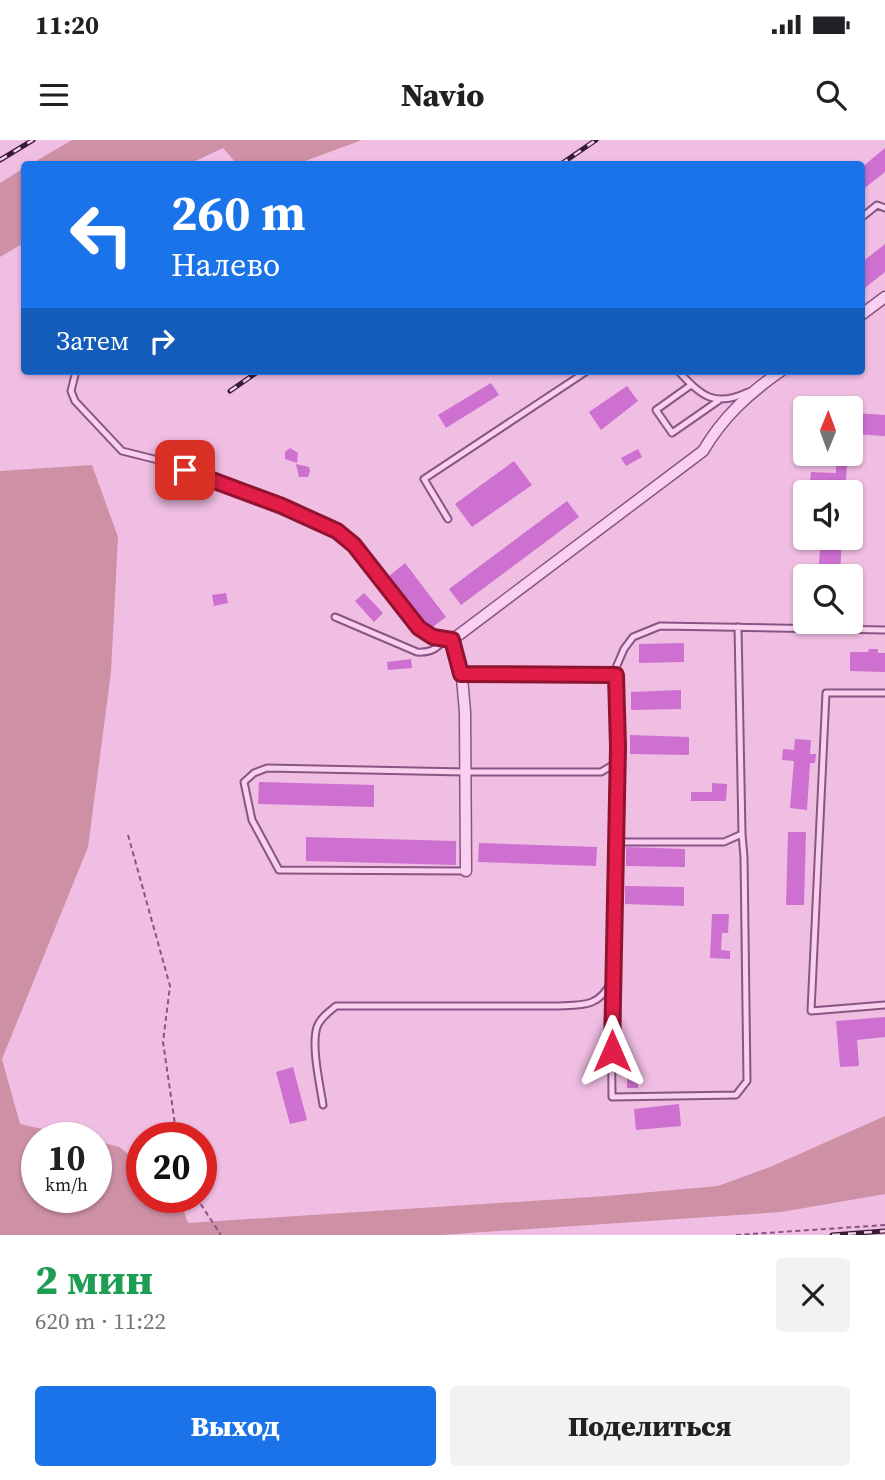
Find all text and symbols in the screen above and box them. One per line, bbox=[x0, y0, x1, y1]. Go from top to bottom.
text: 11:20 bbox=[35, 7, 99, 43]
text: Navio bbox=[401, 73, 484, 117]
icon: menu bbox=[35, 76, 73, 114]
icon: search bbox=[812, 76, 850, 114]
text: 260 m bbox=[171, 179, 306, 246]
icon: left bbox=[56, 189, 147, 280]
text: Налево bbox=[171, 243, 280, 287]
icon: right bbox=[143, 322, 181, 360]
text: Затем bbox=[56, 323, 129, 359]
north arrow bbox=[793, 396, 863, 466]
map controls bbox=[793, 396, 863, 634]
pin bbox=[155, 440, 215, 500]
icon: arrive bbox=[166, 451, 204, 489]
button: sound bbox=[793, 480, 863, 550]
button: search bbox=[793, 564, 863, 634]
position arrow bbox=[575, 1014, 649, 1088]
speed limit sign: 20 bbox=[126, 1122, 217, 1213]
text: 10 bbox=[48, 1134, 85, 1182]
text: km/h bbox=[45, 1172, 88, 1197]
text: 2 мин bbox=[35, 1250, 153, 1308]
button: close bbox=[776, 1258, 850, 1332]
text: 620 m · 11:22 bbox=[35, 1305, 166, 1337]
button: Выход bbox=[35, 1386, 436, 1466]
button: Поделиться bbox=[450, 1386, 850, 1466]

